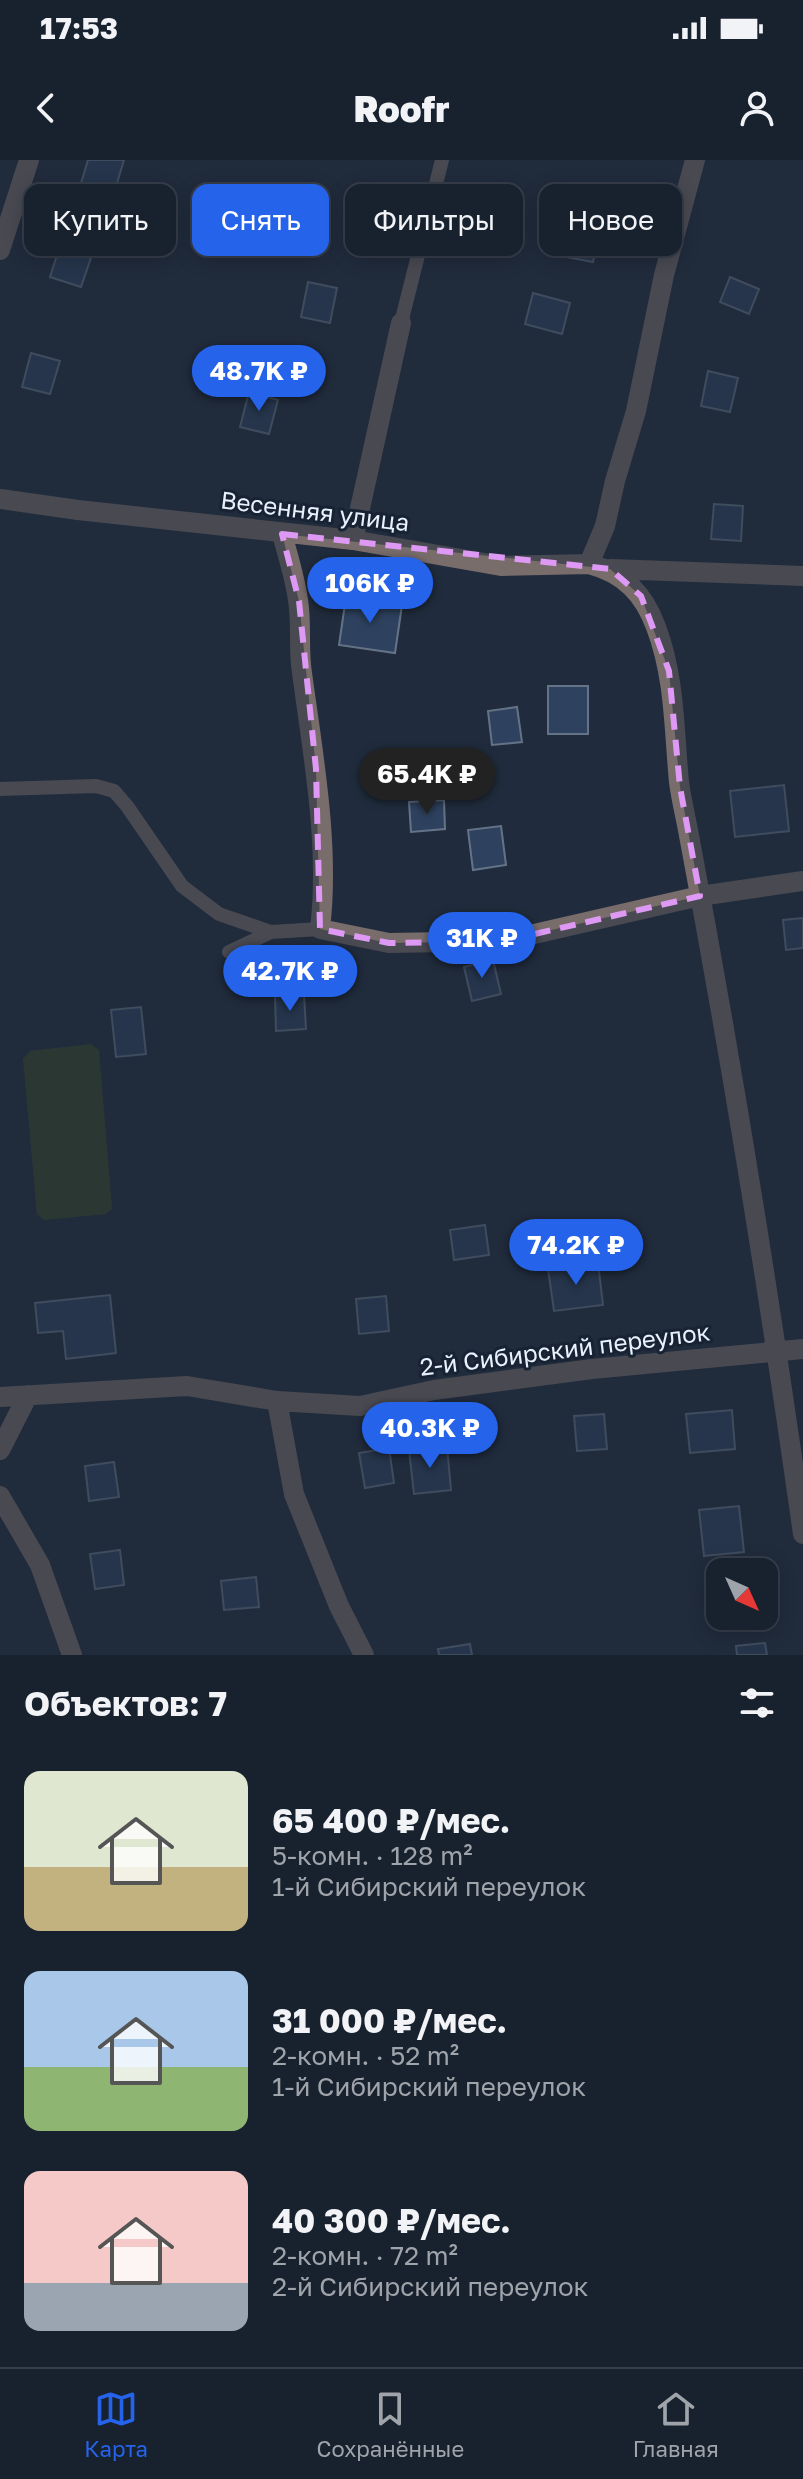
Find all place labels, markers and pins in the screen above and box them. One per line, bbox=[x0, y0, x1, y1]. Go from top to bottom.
pin: 48.7K ₽ bbox=[185, 345, 333, 413]
pin: 106K ₽ bbox=[305, 557, 435, 625]
pin: 65.4K ₽ bbox=[353, 748, 501, 816]
pin: 31K ₽ bbox=[426, 912, 538, 980]
pin: 42.7K ₽ bbox=[216, 945, 364, 1013]
pin: 74.2K ₽ bbox=[502, 1219, 650, 1287]
pin: 40.3K ₽ bbox=[356, 1402, 504, 1470]

